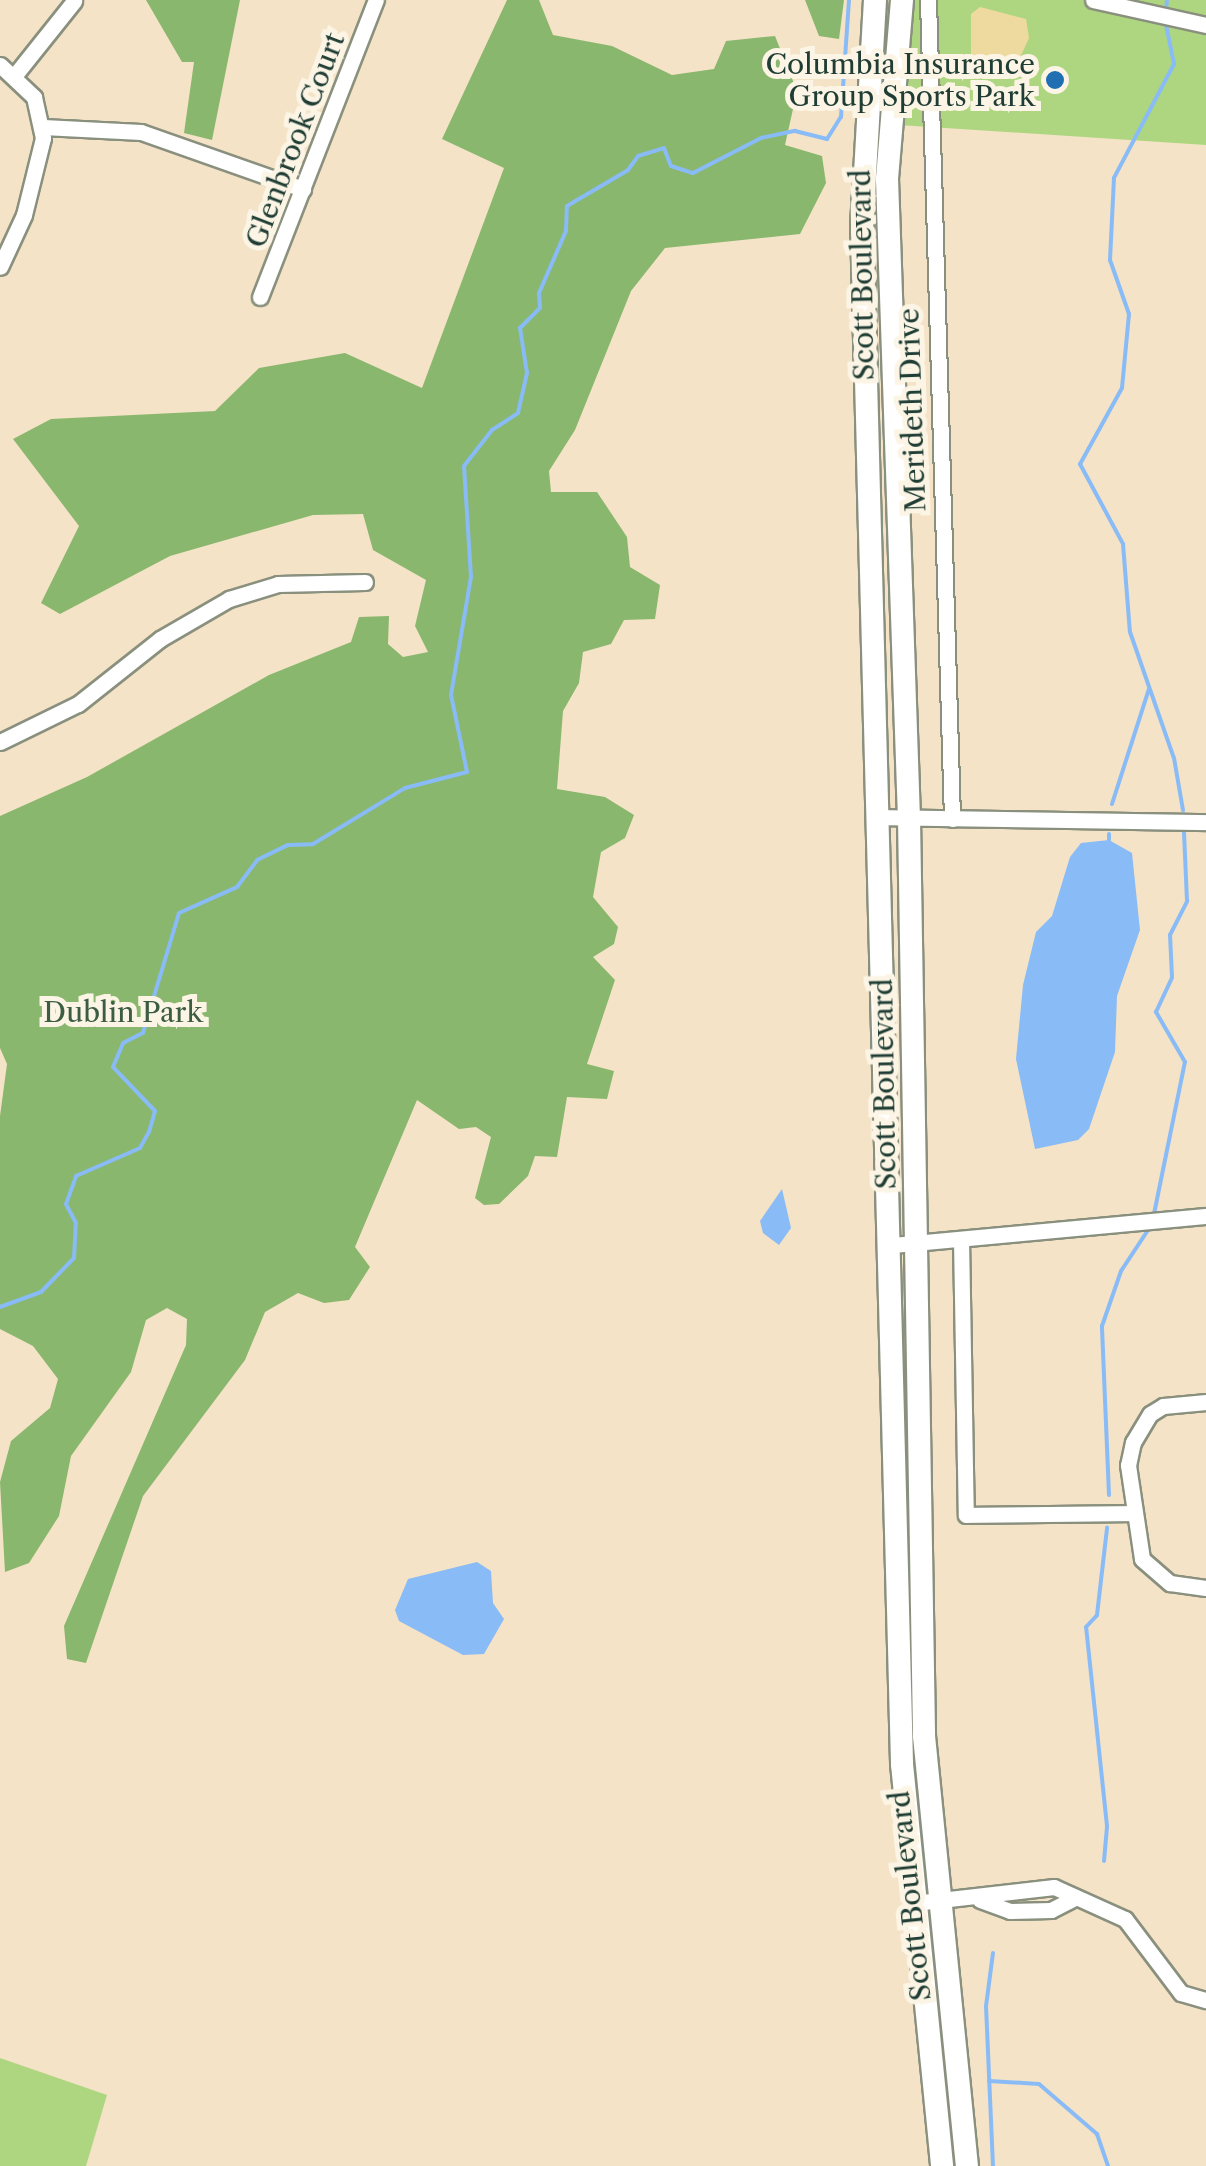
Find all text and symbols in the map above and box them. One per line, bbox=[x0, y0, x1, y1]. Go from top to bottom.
street label: Glenbrook Court bbox=[238, 28, 352, 252]
place label: Columbia Insurance Group Sports Park bbox=[765, 47, 1035, 113]
marker: Columbia Insurance Group Sports Park bbox=[1044, 69, 1066, 91]
street label: Scott Boulevard bbox=[843, 169, 881, 381]
street label: Merideth Drive bbox=[892, 307, 932, 513]
street label: Scott Boulevard bbox=[865, 978, 903, 1190]
park label: Dublin Park bbox=[43, 995, 203, 1029]
street label: Scott Boulevard bbox=[882, 1789, 938, 2003]

